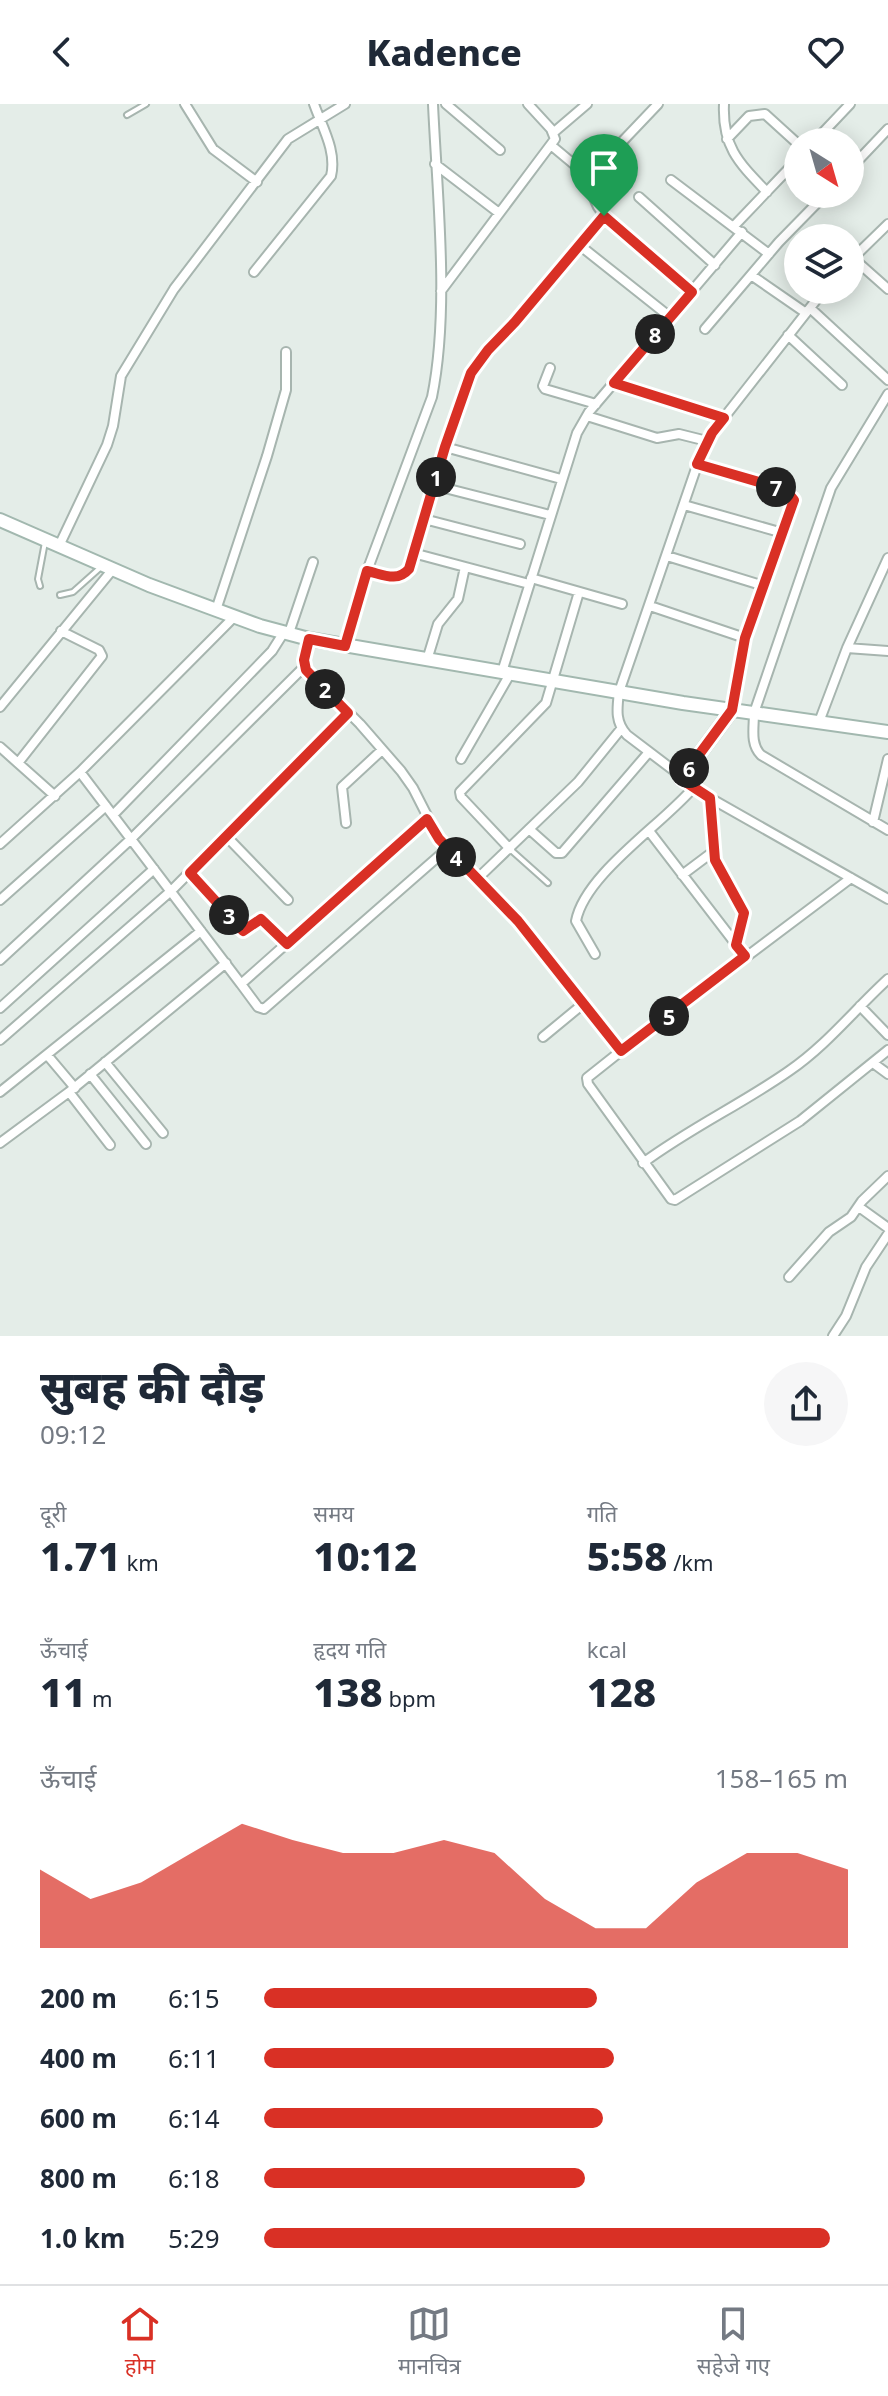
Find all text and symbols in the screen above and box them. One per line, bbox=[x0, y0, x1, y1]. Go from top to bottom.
text: Kadence bbox=[366, 28, 522, 77]
icon: back bbox=[40, 30, 84, 74]
icon: heart bbox=[804, 30, 848, 74]
north arrow bbox=[784, 128, 864, 208]
map controls bbox=[784, 128, 864, 304]
pin bbox=[570, 134, 638, 216]
icon: arrive bbox=[582, 146, 626, 190]
button: layers bbox=[784, 224, 864, 304]
pin: 8 bbox=[635, 314, 675, 354]
text: 8 bbox=[649, 319, 661, 349]
pin: 1 bbox=[416, 457, 456, 497]
text: 1 bbox=[430, 462, 442, 492]
pin: 7 bbox=[756, 467, 796, 507]
text: 7 bbox=[770, 472, 782, 502]
pin: 2 bbox=[305, 669, 345, 709]
text: 2 bbox=[319, 674, 331, 704]
pin: 6 bbox=[669, 748, 709, 788]
text: 6 bbox=[683, 753, 695, 783]
pin: 4 bbox=[436, 837, 476, 877]
text: 4 bbox=[450, 842, 462, 872]
pin: 3 bbox=[209, 895, 249, 935]
text: 3 bbox=[223, 900, 235, 930]
pin: 5 bbox=[649, 996, 689, 1036]
text: 5 bbox=[663, 1001, 675, 1031]
text: सुबह की दौड़ bbox=[40, 1356, 264, 1416]
button: share bbox=[764, 1362, 848, 1446]
text: 09:12 bbox=[40, 1416, 106, 1452]
text: दूरी bbox=[40, 1498, 66, 1528]
text: समय bbox=[313, 1498, 354, 1528]
text: गति bbox=[587, 1498, 617, 1528]
text: 1.71 bbox=[40, 1528, 121, 1583]
text: 10:12 bbox=[313, 1528, 417, 1583]
text: 5:58 bbox=[587, 1528, 667, 1583]
text: km bbox=[121, 1547, 159, 1577]
text: /km bbox=[667, 1547, 714, 1577]
text: ऊँचाई bbox=[40, 1634, 88, 1664]
text: हृदय गति bbox=[313, 1634, 386, 1664]
text: kcal bbox=[587, 1634, 627, 1664]
text: 11 bbox=[40, 1664, 86, 1719]
text: 138 bbox=[313, 1664, 383, 1719]
text: 128 bbox=[587, 1664, 656, 1719]
text: m bbox=[86, 1683, 113, 1713]
text: bpm bbox=[383, 1683, 436, 1713]
text: ऊँचाई bbox=[40, 1760, 96, 1796]
text: 158–165 m bbox=[715, 1760, 848, 1796]
text: 200 m bbox=[40, 1980, 117, 2016]
text: 6:15 bbox=[168, 1980, 220, 2016]
text: 400 m bbox=[40, 2040, 117, 2076]
text: 6:11 bbox=[168, 2040, 220, 2076]
text: 600 m bbox=[40, 2100, 117, 2136]
text: 6:14 bbox=[168, 2100, 220, 2136]
text: 800 m bbox=[40, 2160, 117, 2196]
text: 6:18 bbox=[168, 2160, 220, 2196]
text: 1.0 km bbox=[40, 2220, 125, 2256]
text: 5:29 bbox=[168, 2220, 220, 2256]
tab: होम bbox=[118, 2302, 162, 2380]
tab: मानचित्र bbox=[398, 2302, 461, 2380]
tab: सहेजे गए bbox=[697, 2302, 770, 2380]

